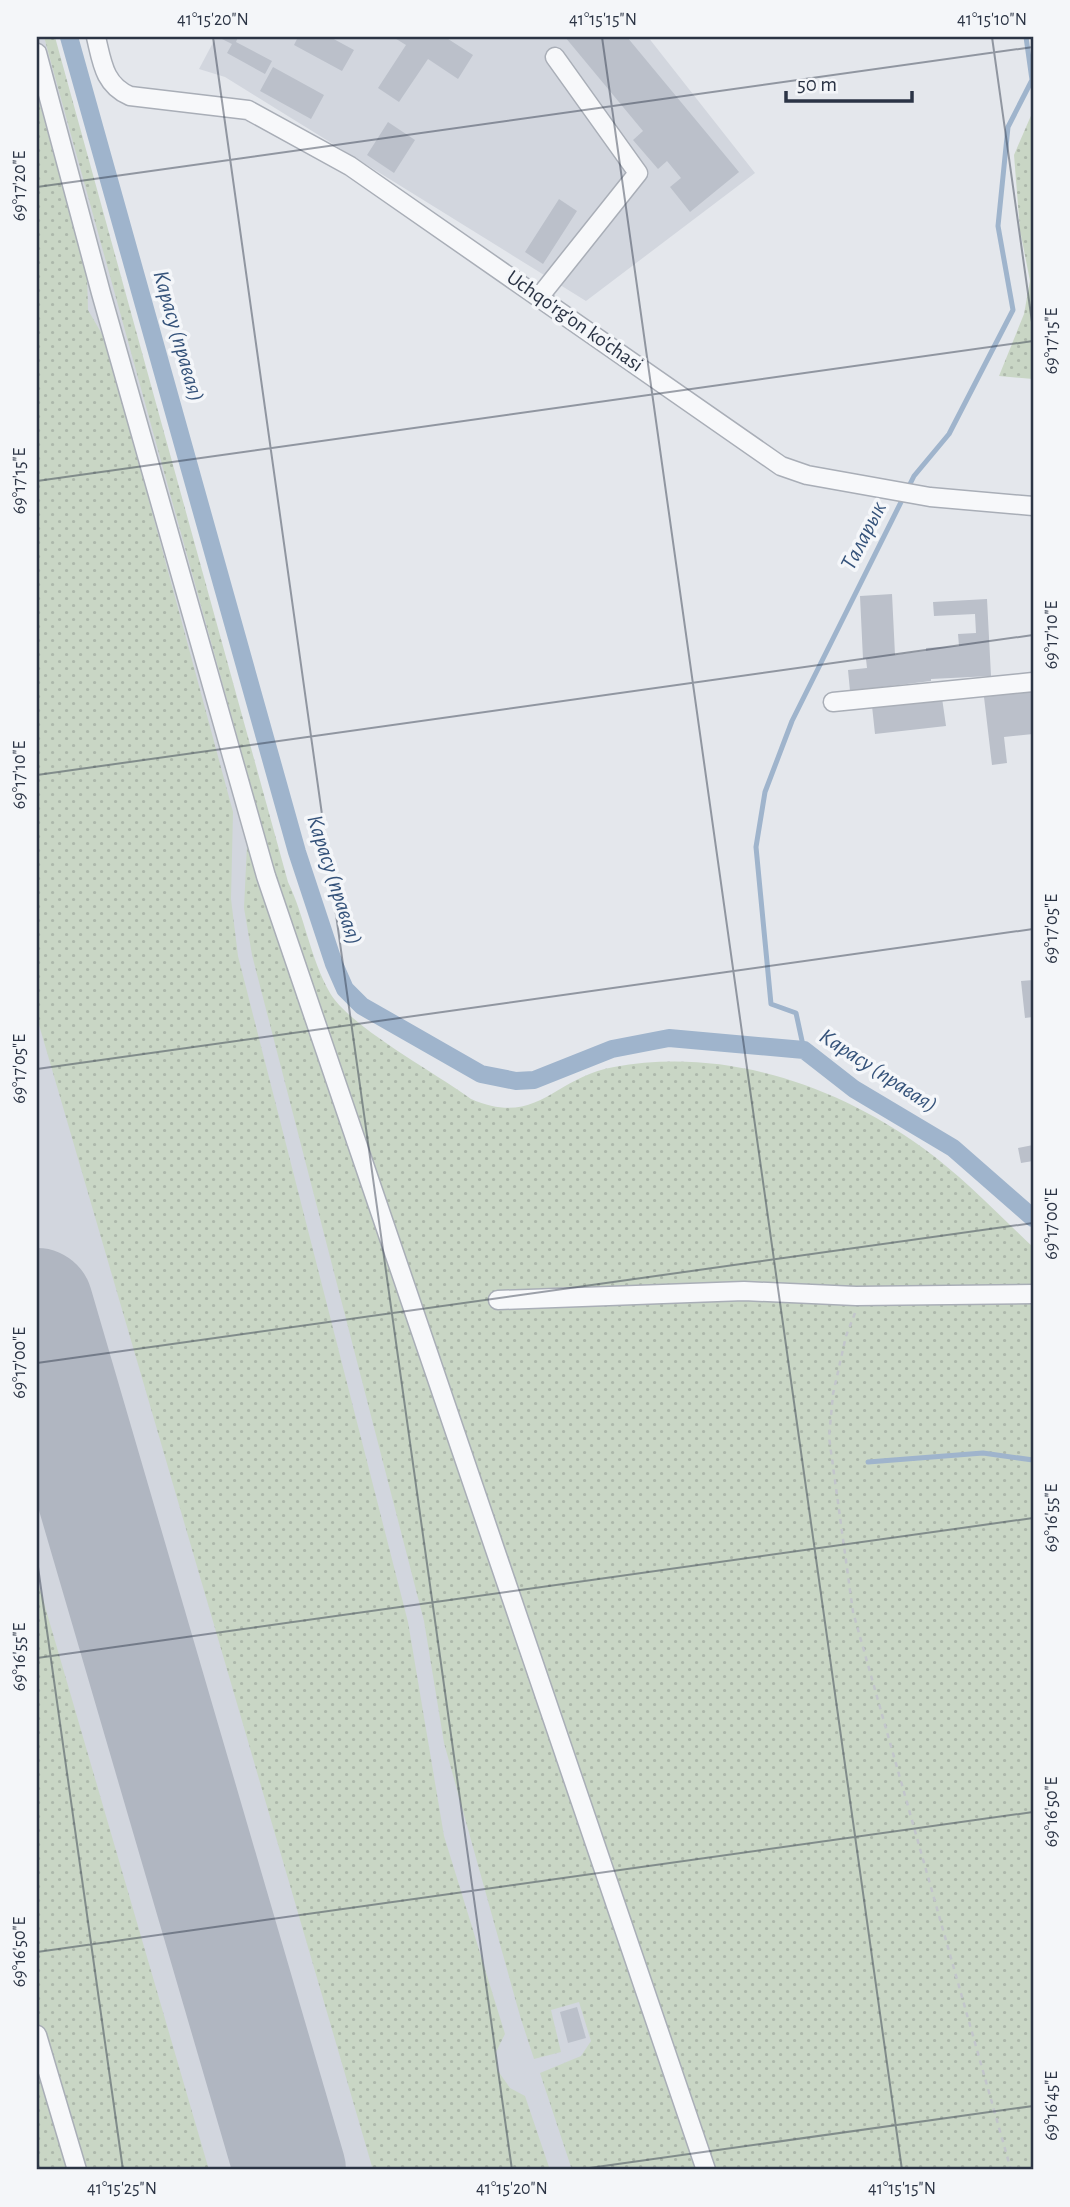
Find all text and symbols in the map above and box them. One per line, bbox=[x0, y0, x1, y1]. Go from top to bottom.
text: 41°15'20"N bbox=[177, 11, 249, 29]
text: 41°15'15"N bbox=[569, 11, 637, 29]
text: 41°15'10"N bbox=[957, 11, 1027, 29]
scale bar bbox=[786, 60, 912, 104]
text: 50 m bbox=[797, 74, 837, 95]
text: 69°17'20"E bbox=[11, 151, 29, 221]
street label: Uchqo'rg'on ko'chasi bbox=[503, 266, 647, 376]
water label: Карасу (правая) bbox=[148, 268, 208, 404]
text: 69°17'15"E bbox=[1043, 308, 1061, 374]
text: 69°17'15"E bbox=[11, 448, 29, 514]
water label: Таларык bbox=[837, 498, 891, 574]
text: 69°17'10"E bbox=[1043, 601, 1061, 669]
text: 69°17'10"E bbox=[11, 741, 29, 809]
water label: Карасу (правая) bbox=[302, 812, 366, 948]
text: 69°17'05"E bbox=[1043, 894, 1061, 964]
water label: Карасу (правая) bbox=[815, 1025, 941, 1117]
text: 69°17'05"E bbox=[11, 1034, 29, 1104]
text: 69°17'00"E bbox=[1043, 1188, 1061, 1260]
text: 69°17'00"E bbox=[11, 1327, 29, 1399]
text: 69°16'55"E bbox=[1043, 1483, 1061, 1552]
text: 69°16'55"E bbox=[11, 1622, 29, 1691]
text: 69°16'50"E bbox=[1043, 1776, 1061, 1847]
text: 69°16'50"E bbox=[11, 1916, 29, 1987]
text: 69°16'45"E bbox=[1043, 2071, 1061, 2141]
text: 41°15'25"N bbox=[87, 2180, 157, 2198]
text: 41°15'20"N bbox=[476, 2180, 548, 2198]
text: 41°15'15"N bbox=[868, 2180, 936, 2198]

